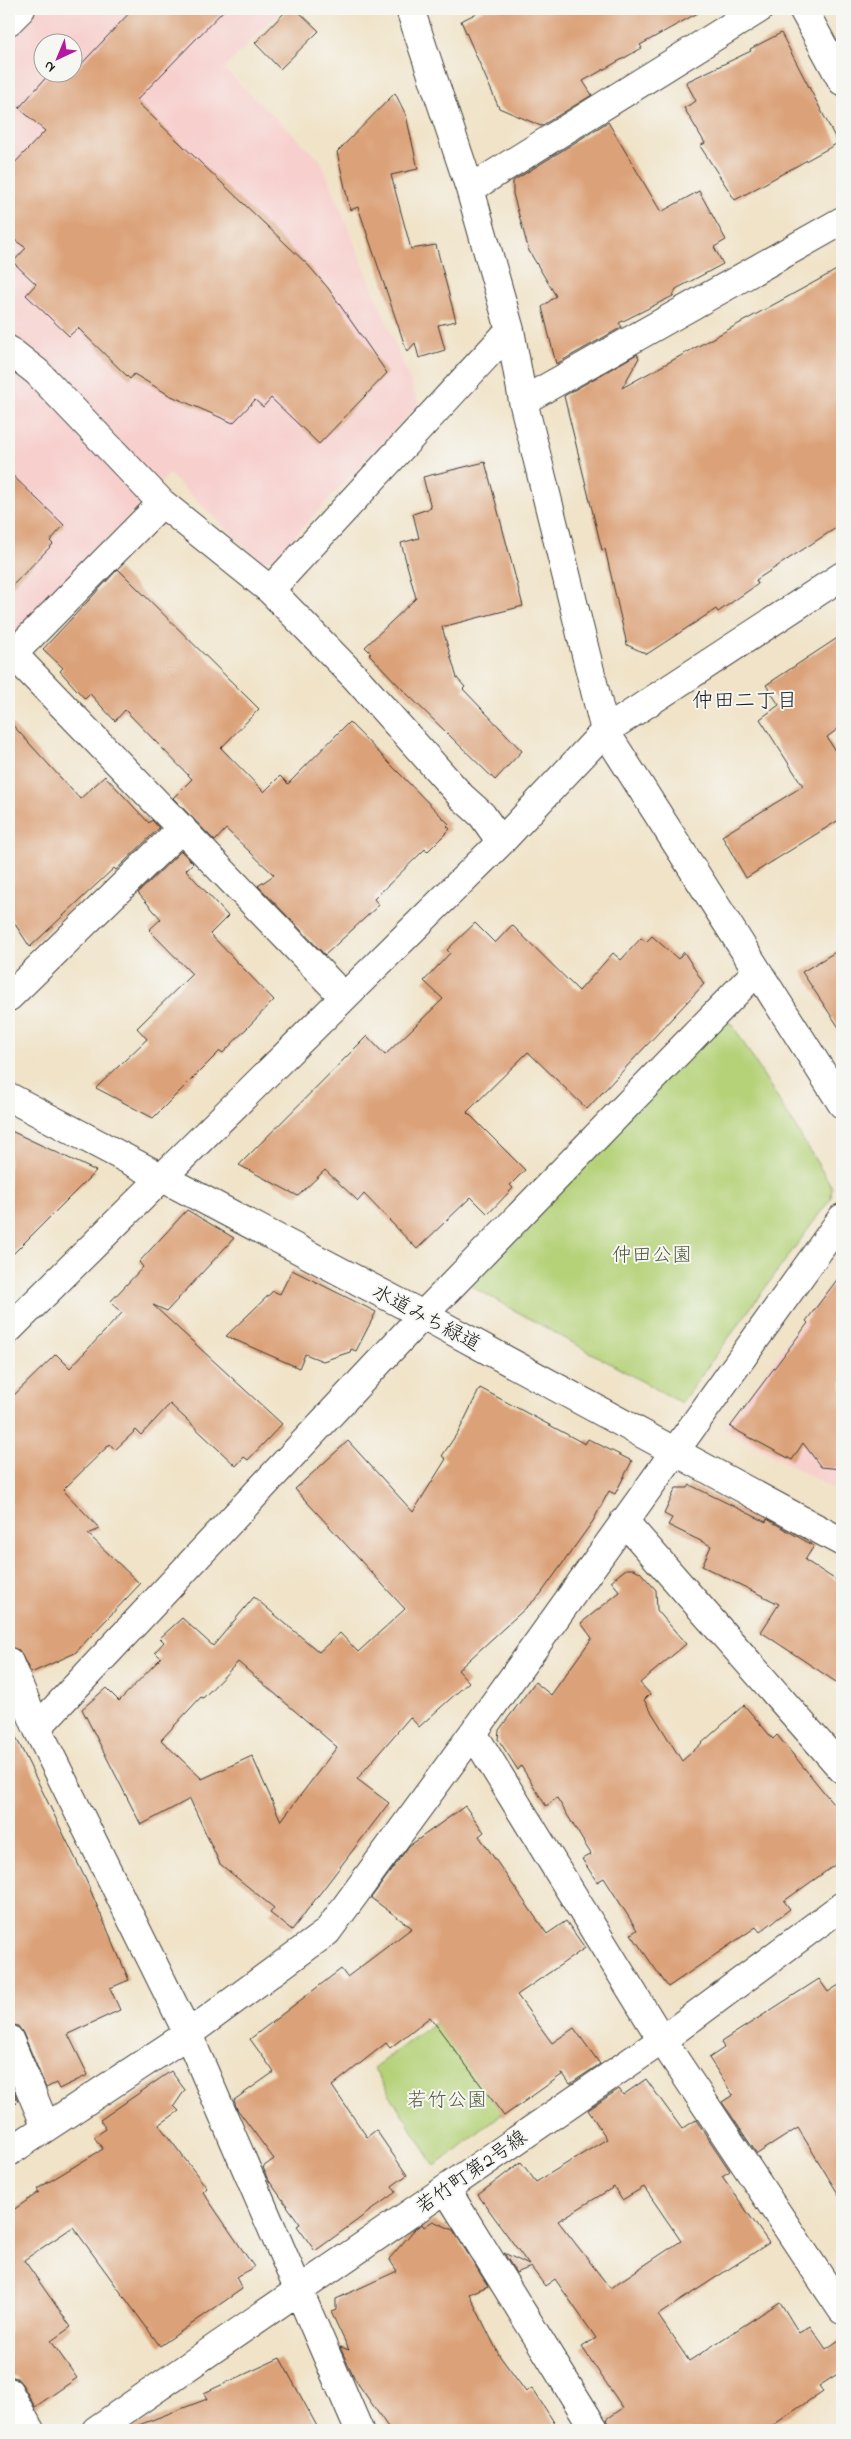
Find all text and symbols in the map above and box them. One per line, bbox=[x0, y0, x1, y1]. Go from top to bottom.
north arrow bbox=[32, 32, 82, 82]
text: N bbox=[39, 55, 61, 77]
district label: 仲田二丁目 bbox=[693, 687, 798, 717]
park label: 仲田公園 bbox=[612, 1242, 692, 1271]
street label: 水道みち緑道 bbox=[366, 1278, 485, 1360]
park label: 若竹公園 bbox=[407, 2087, 487, 2116]
street label: 若竹町第2号線 bbox=[411, 2124, 534, 2222]

